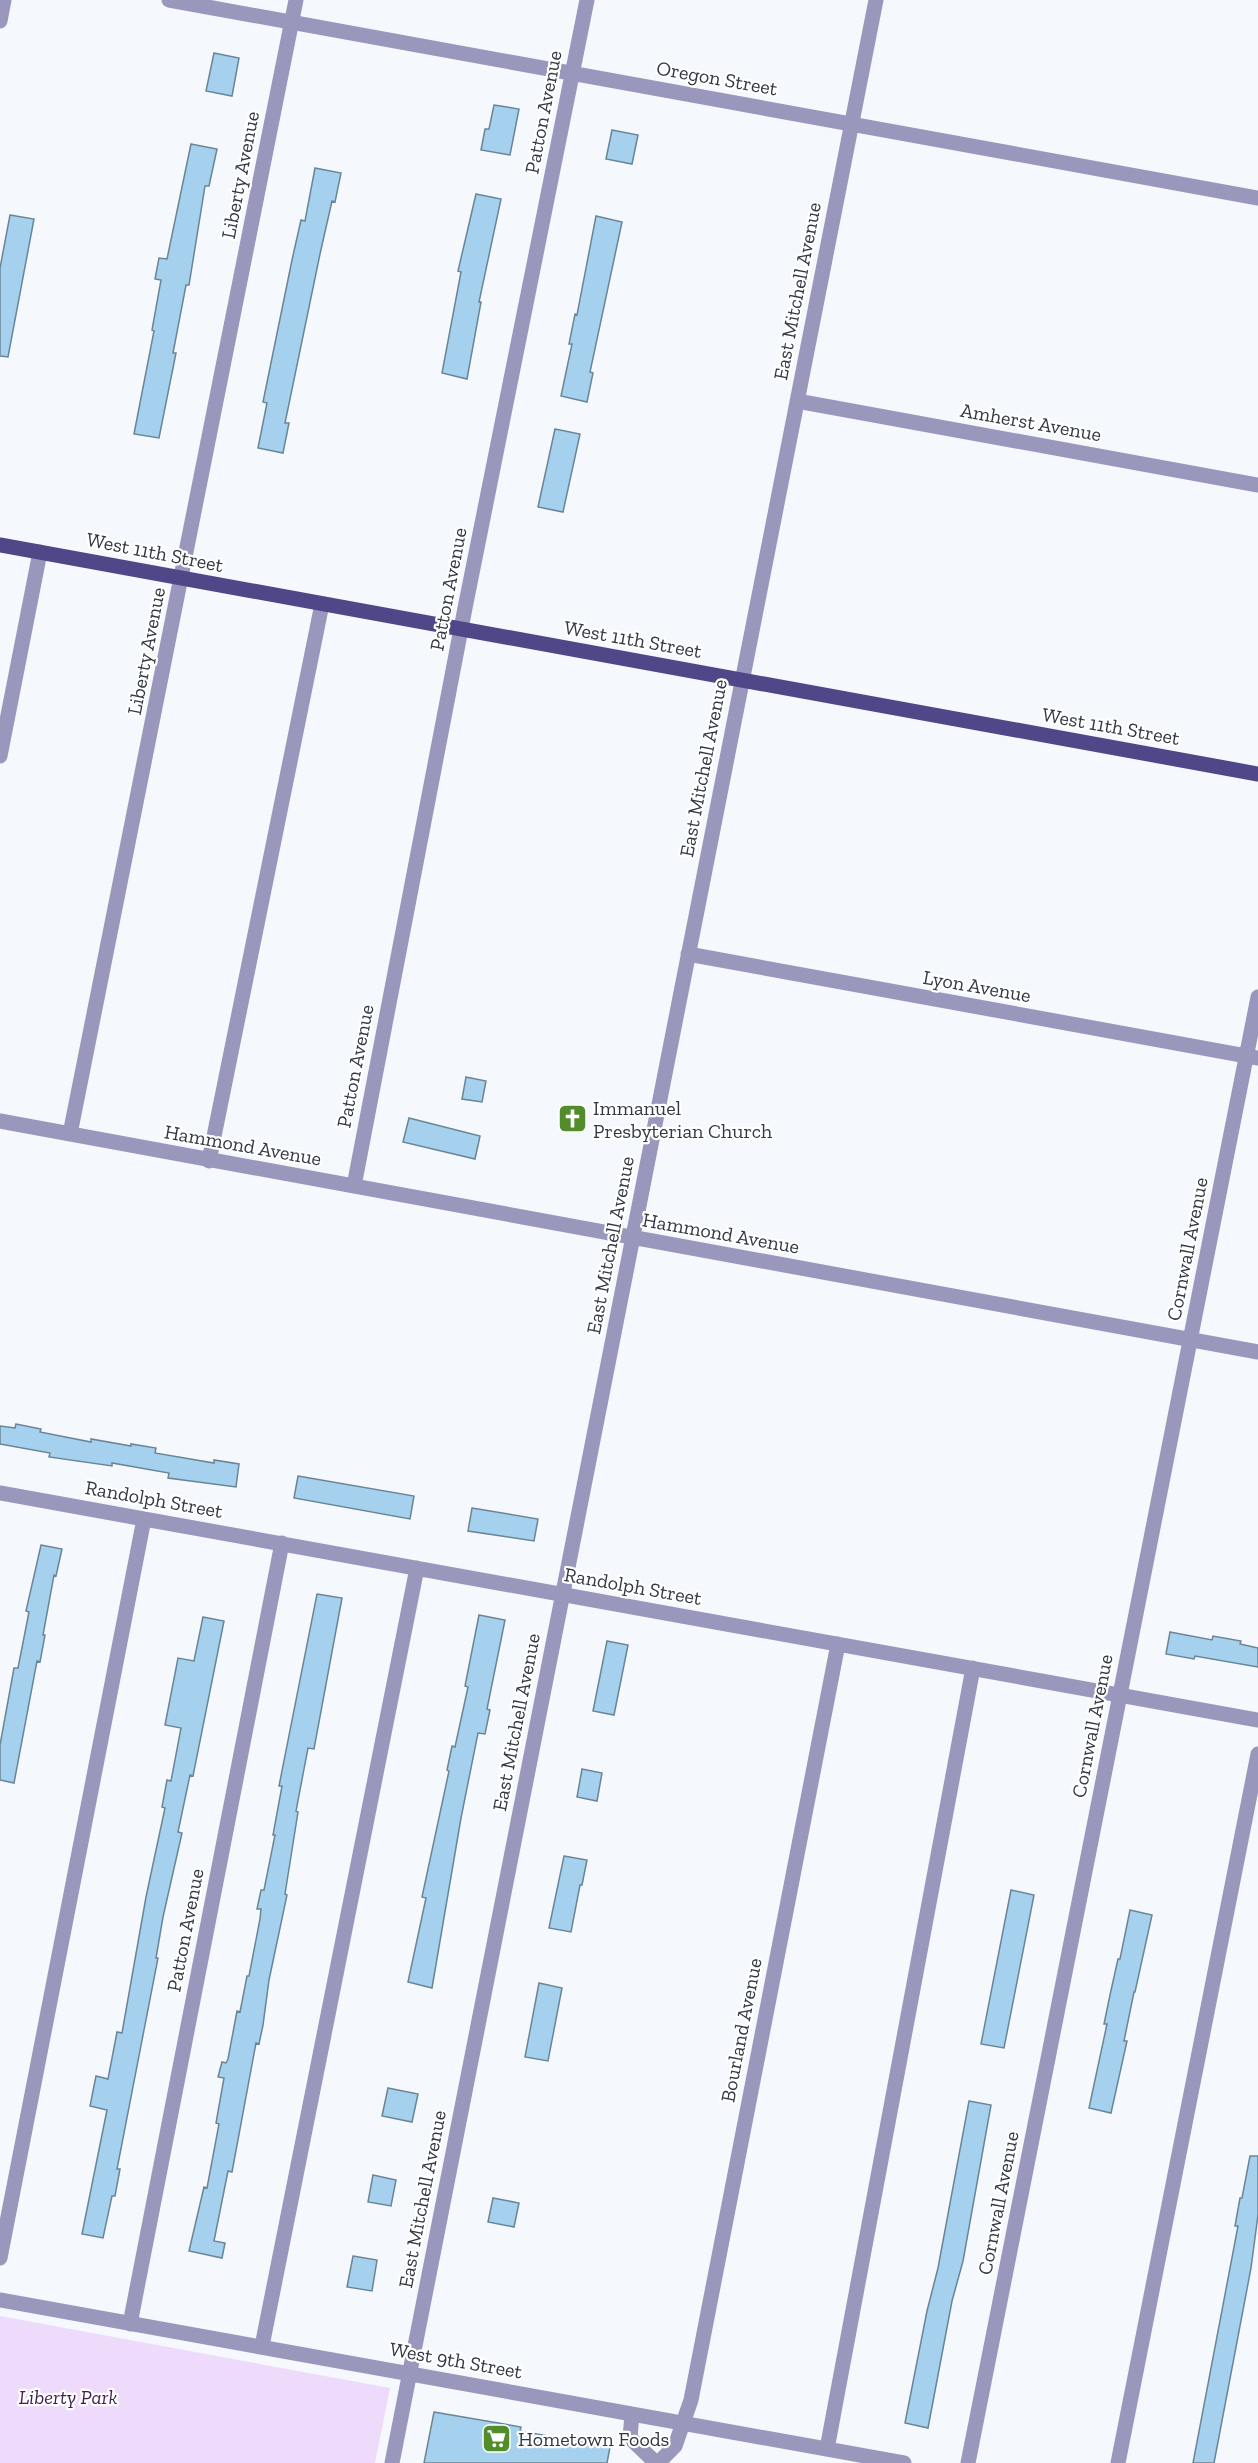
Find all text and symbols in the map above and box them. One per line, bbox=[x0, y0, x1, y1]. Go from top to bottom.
street label: Patton Avenue bbox=[519, 48, 567, 176]
street label: Oregon Street bbox=[655, 56, 780, 101]
street label: Liberty Avenue bbox=[216, 109, 264, 241]
street label: East Mitchell Avenue bbox=[768, 200, 826, 382]
street label: Amherst Avenue bbox=[959, 398, 1103, 446]
street label: Patton Avenue bbox=[424, 525, 472, 653]
street label: West 11th Street bbox=[85, 527, 226, 577]
street label: Liberty Avenue bbox=[122, 585, 170, 717]
street label: West 11th Street bbox=[562, 615, 704, 663]
street label: East Mitchell Avenue bbox=[674, 677, 732, 859]
street label: West 11th Street bbox=[1040, 702, 1182, 750]
street label: Lyon Avenue bbox=[921, 965, 1033, 1007]
street label: Patton Avenue bbox=[331, 1002, 379, 1130]
place label: Immanuel Presbyterian Church bbox=[593, 1096, 773, 1143]
church icon: Immanuel Presbyterian Church bbox=[556, 1103, 588, 1135]
street label: Hammond Avenue bbox=[163, 1119, 323, 1171]
street label: East Mitchell Avenue bbox=[581, 1154, 639, 1336]
street label: Cornwall Avenue bbox=[1161, 1175, 1213, 1323]
street label: Hammond Avenue bbox=[641, 1207, 801, 1259]
street label: Randolph Street bbox=[83, 1475, 225, 1523]
street label: Randolph Street bbox=[562, 1562, 704, 1610]
street label: East Mitchell Avenue bbox=[487, 1631, 545, 1813]
street label: Cornwall Avenue bbox=[1066, 1652, 1118, 1800]
street label: Patton Avenue bbox=[161, 1866, 209, 1994]
street label: Bourland Avenue bbox=[715, 1956, 767, 2104]
street label: East Mitchell Avenue bbox=[393, 2108, 451, 2290]
street label: Cornwall Avenue bbox=[972, 2129, 1024, 2277]
street label: West 9th Street bbox=[388, 2337, 525, 2384]
park label: Liberty Park bbox=[19, 2385, 117, 2409]
supermarket icon: Hometown Foods bbox=[481, 2423, 513, 2455]
place label: Hometown Foods bbox=[518, 2427, 669, 2451]

